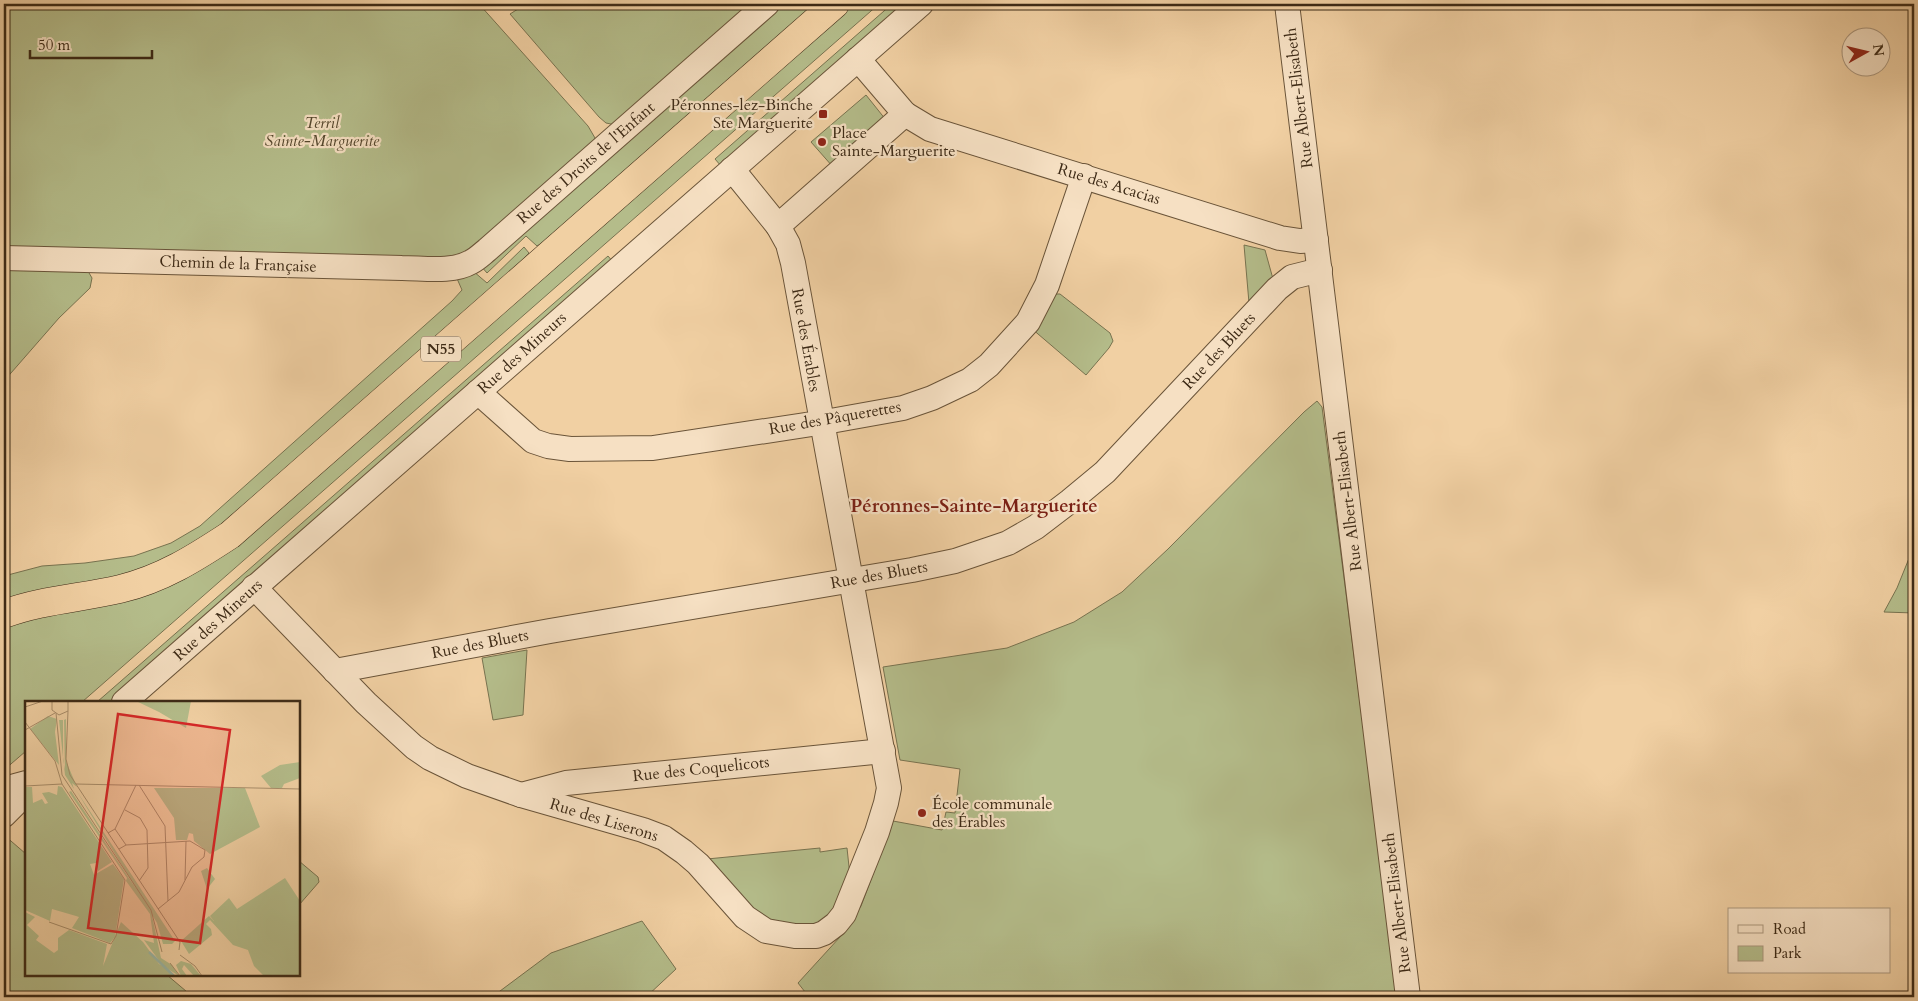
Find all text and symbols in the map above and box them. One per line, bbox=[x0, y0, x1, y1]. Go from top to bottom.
street label: Rue Albert-Elisabeth bbox=[1279, 26, 1319, 169]
scale bar bbox=[30, 28, 152, 60]
north arrow bbox=[1840, 28, 1890, 78]
text: 50 m bbox=[38, 35, 70, 55]
text: N bbox=[1868, 43, 1889, 58]
place label: Péronnes-lez-Binche Ste Marguerite bbox=[670, 94, 813, 134]
street label: Rue des Droits de l'Enfant bbox=[512, 97, 660, 229]
marker: Péronnes-lez-Binche Ste Marguerite bbox=[817, 108, 829, 120]
park label: Terril Sainte-Marguerite bbox=[265, 112, 380, 152]
place label: Place Sainte-Marguerite bbox=[832, 122, 955, 162]
marker: Place Sainte-Marguerite bbox=[816, 136, 828, 148]
street label: Rue des Acacias bbox=[1055, 158, 1163, 210]
street label: Chemin de la Française bbox=[159, 250, 317, 278]
street label: Rue des Érables bbox=[786, 287, 826, 393]
street label: Rue des Mineurs bbox=[473, 307, 571, 399]
street label: Rue des Bluets bbox=[1177, 308, 1261, 394]
road number: N55 bbox=[421, 336, 461, 362]
street label: Rue des Pâquerettes bbox=[767, 396, 903, 440]
street label: Rue Albert-Elisabeth bbox=[1328, 429, 1368, 572]
district label: Péronnes-Sainte-Marguerite bbox=[850, 493, 1098, 519]
street label: Rue des Bluets bbox=[829, 556, 929, 594]
street label: Rue des Mineurs bbox=[169, 574, 267, 666]
street label: Rue des Bluets bbox=[430, 624, 530, 664]
inset map bbox=[25, 701, 300, 976]
street label: Rue des Coquelicots bbox=[632, 751, 770, 787]
street label: Rue des Liserons bbox=[547, 793, 661, 847]
place label: École communale des Érables bbox=[932, 793, 1053, 833]
marker: École communale des Érables bbox=[916, 807, 928, 819]
street label: Rue Albert-Elisabeth bbox=[1377, 831, 1417, 974]
legend bbox=[1728, 908, 1890, 974]
text: Road bbox=[1773, 919, 1806, 939]
text: Park bbox=[1773, 943, 1802, 963]

